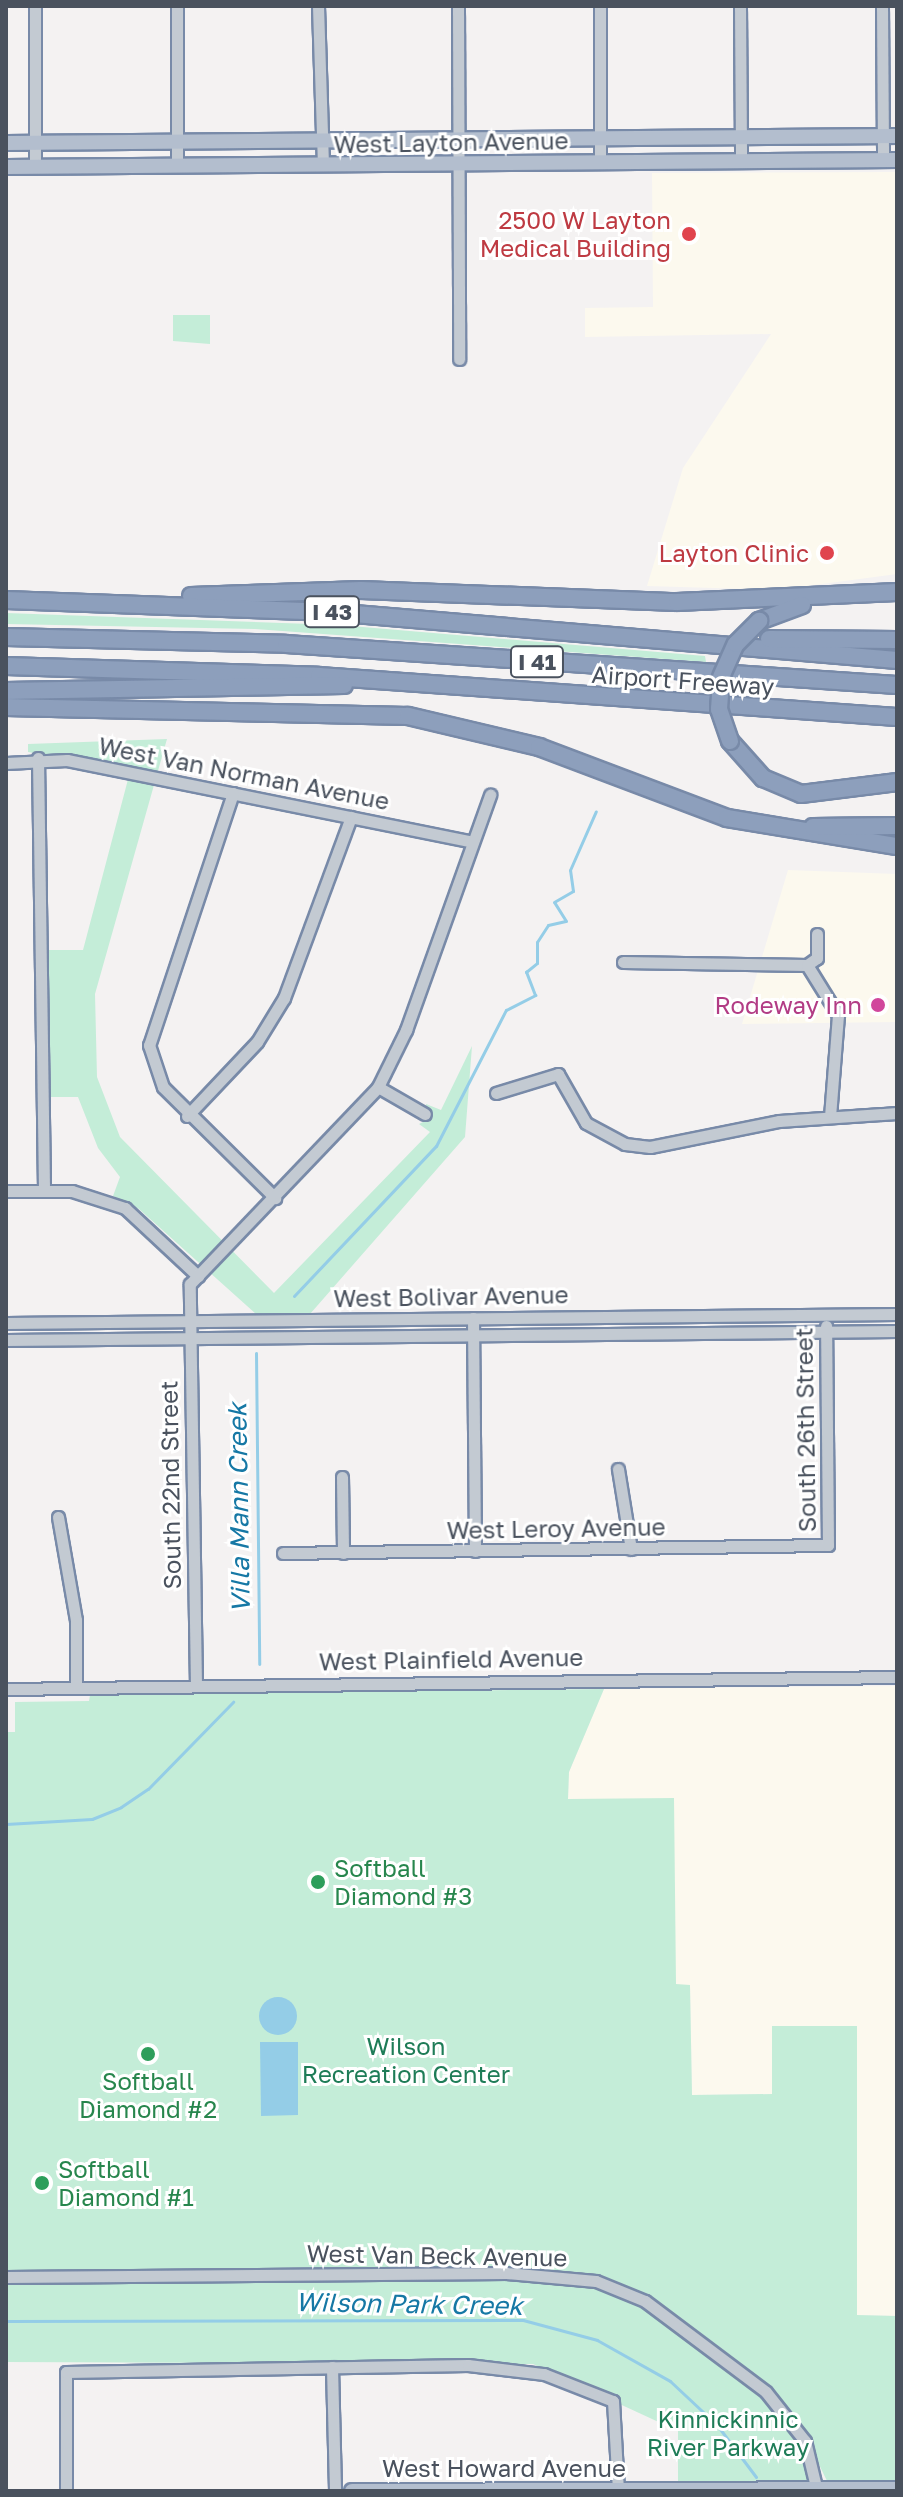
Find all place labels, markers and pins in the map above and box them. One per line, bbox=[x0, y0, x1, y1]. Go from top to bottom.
place label: 2500 W Layton Medical Building bbox=[480, 206, 671, 262]
marker: 2500 W Layton Medical Building bbox=[678, 223, 700, 245]
place label: Layton Clinic bbox=[658, 539, 809, 567]
marker: Layton Clinic bbox=[816, 542, 838, 564]
place label: Rodeway Inn bbox=[715, 991, 862, 1019]
marker: Rodeway Inn bbox=[869, 996, 887, 1014]
place label: Softball Diamond #3 bbox=[334, 1854, 472, 1910]
marker: Softball Diamond #3 bbox=[309, 1873, 327, 1891]
marker: Softball Diamond #2 bbox=[139, 2045, 157, 2063]
place label: Softball Diamond #2 bbox=[79, 2067, 217, 2123]
place label: Softball Diamond #1 bbox=[58, 2155, 194, 2211]
marker: Softball Diamond #1 bbox=[33, 2174, 51, 2192]

